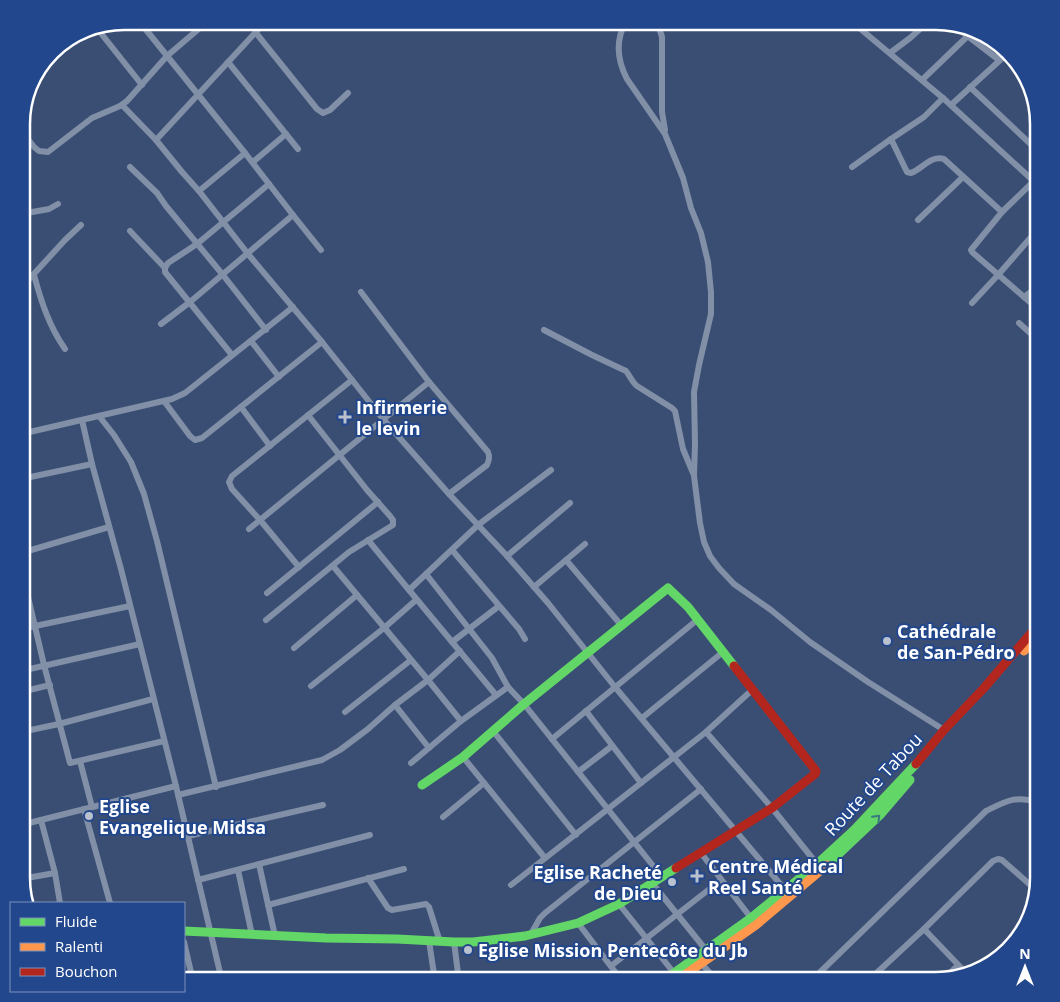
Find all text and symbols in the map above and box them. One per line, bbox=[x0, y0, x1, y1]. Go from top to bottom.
place label: Infirmerie le levin bbox=[356, 395, 447, 440]
marker: Infirmerie le levin bbox=[338, 410, 352, 424]
place label: Cathédrale de San-Pédro bbox=[897, 619, 1015, 664]
marker: Cathédrale de San-Pédro bbox=[881, 635, 893, 647]
street label: Route de Tabou bbox=[819, 727, 927, 841]
place label: Eglise Evangelique Midsa bbox=[99, 794, 266, 839]
marker: Eglise Evangelique Midsa bbox=[83, 810, 95, 822]
one-way arrow bbox=[871, 814, 880, 823]
place label: Centre Médical Reel Santé bbox=[708, 854, 843, 899]
place label: Eglise Racheté de Dieu bbox=[534, 860, 662, 905]
marker: Centre Médical Reel Santé bbox=[690, 869, 704, 883]
marker: Eglise Racheté de Dieu bbox=[666, 876, 678, 888]
legend bbox=[10, 902, 185, 992]
text: Fluide bbox=[55, 911, 97, 931]
text: Ralenti bbox=[55, 936, 103, 956]
place label: Eglise Mission Pentecôte du Jb bbox=[478, 938, 748, 962]
north arrow bbox=[1000, 942, 1050, 992]
marker: Eglise Mission Pentecôte du Jb bbox=[462, 944, 474, 956]
text: N bbox=[1019, 944, 1031, 963]
text: Bouchon bbox=[55, 961, 118, 981]

